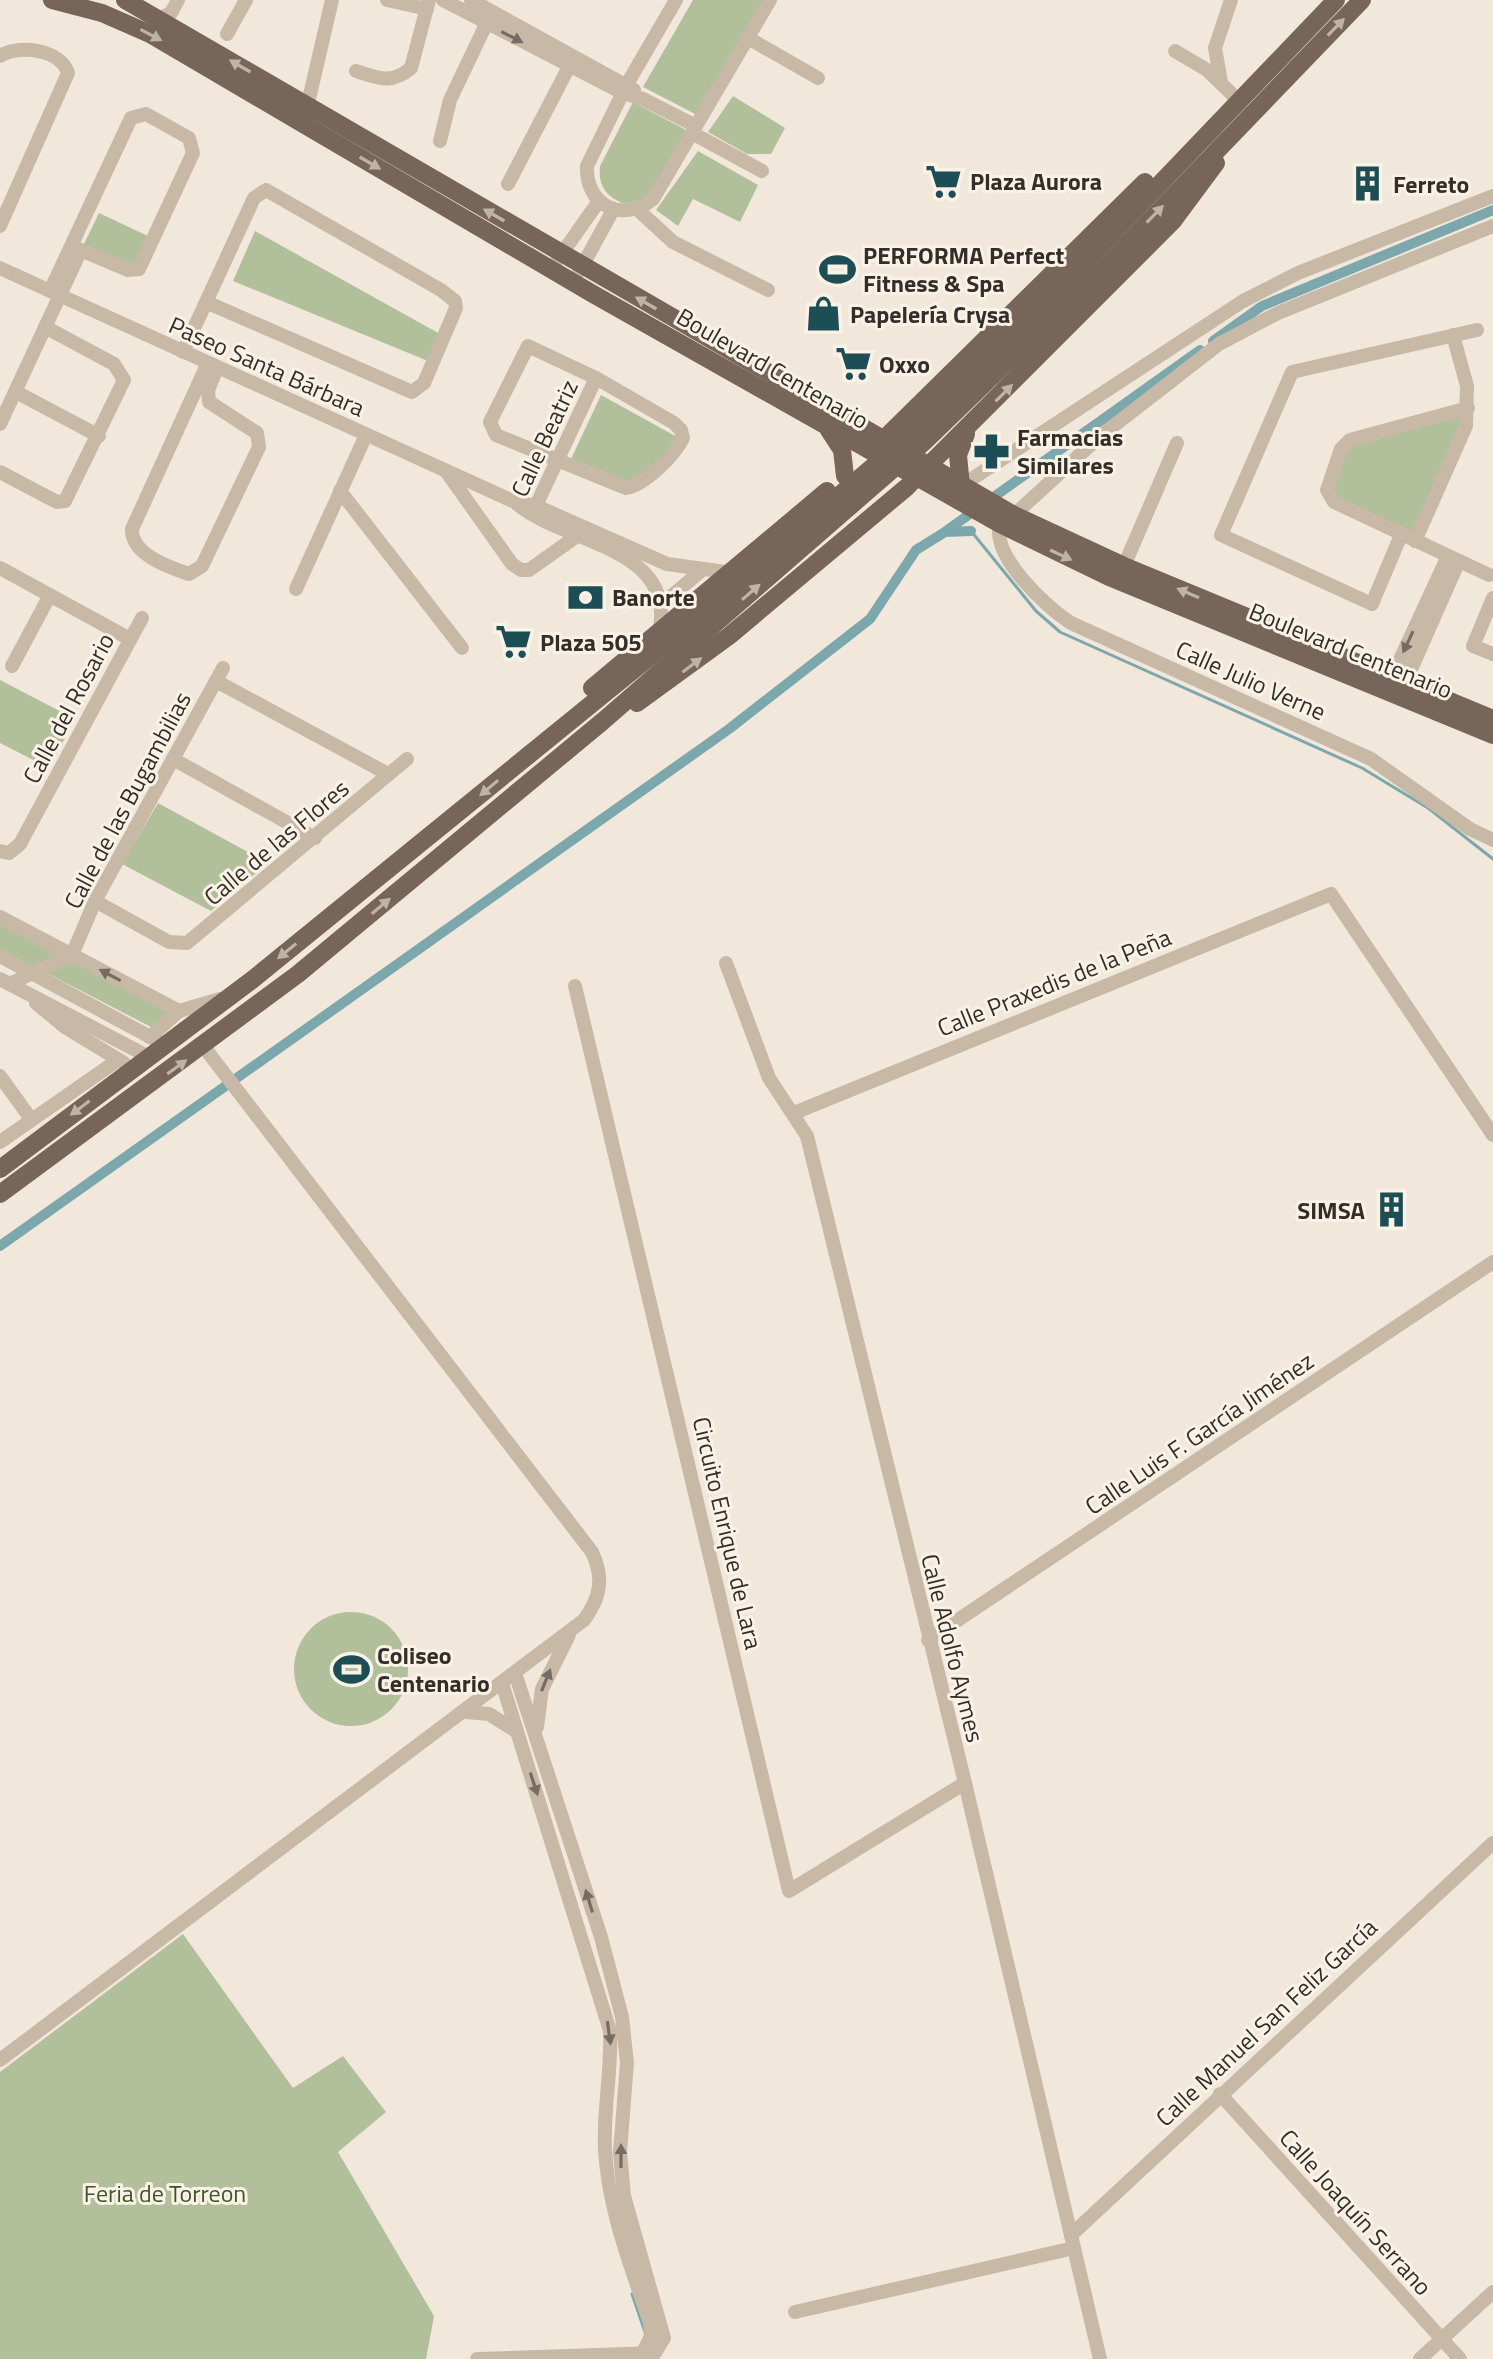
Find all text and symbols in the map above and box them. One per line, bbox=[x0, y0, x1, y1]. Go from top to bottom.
one-way arrow bbox=[1326, 18, 1344, 37]
one-way arrow bbox=[140, 28, 162, 42]
one-way arrow bbox=[500, 30, 523, 43]
one-way arrow bbox=[229, 59, 251, 73]
one-way arrow bbox=[359, 156, 381, 170]
supermarket icon: Plaza Aurora bbox=[925, 162, 963, 200]
place label: Plaza Aurora bbox=[970, 163, 1102, 199]
building icon: Ferreto bbox=[1348, 165, 1386, 203]
place label: Ferreto bbox=[1393, 166, 1469, 202]
one-way arrow bbox=[1145, 205, 1164, 224]
one-way arrow bbox=[483, 208, 505, 222]
place label: PERFORMA Perfect Fitness & Spa bbox=[863, 237, 1065, 301]
sports icon: PERFORMA Perfect Fitness & Spa bbox=[818, 250, 856, 288]
shop icon: Papelería Crysa bbox=[805, 295, 843, 333]
one-way arrow bbox=[635, 296, 657, 310]
place label: Papelería Crysa bbox=[850, 296, 1010, 332]
street label: Boulevard Centenario bbox=[670, 298, 876, 438]
street label: Paseo Santa Bárbara bbox=[163, 307, 371, 425]
supermarket icon: Oxxo bbox=[834, 345, 872, 383]
place label: Oxxo bbox=[879, 346, 930, 382]
street label: Calle Beatriz bbox=[501, 374, 587, 502]
one-way arrow bbox=[994, 384, 1013, 403]
place label: Farmacias Similares bbox=[1017, 419, 1123, 483]
pharmacy icon: Farmacias Similares bbox=[972, 432, 1010, 470]
one-way arrow bbox=[1050, 548, 1073, 562]
bank icon: Banorte bbox=[567, 578, 605, 616]
place label: Banorte bbox=[612, 579, 695, 615]
one-way arrow bbox=[741, 584, 761, 601]
one-way arrow bbox=[1176, 586, 1200, 599]
street label: Boulevard Centenario bbox=[1244, 593, 1458, 707]
supermarket icon: Plaza 505 bbox=[495, 623, 533, 661]
place label: Plaza 505 bbox=[540, 624, 642, 660]
street label: Calle del Rosario bbox=[13, 626, 123, 790]
one-way arrow bbox=[1401, 630, 1415, 654]
street label: Calle Julio Verne bbox=[1170, 631, 1332, 729]
one-way arrow bbox=[682, 657, 702, 673]
street label: Calle de las Bugambilias bbox=[54, 685, 200, 915]
street label: Calle de las Flores bbox=[196, 770, 356, 914]
one-way arrow bbox=[479, 779, 499, 796]
one-way arrow bbox=[370, 897, 391, 914]
street label: Calle Praxedis de la Peña bbox=[932, 919, 1176, 1045]
one-way arrow bbox=[277, 943, 297, 959]
one-way arrow bbox=[98, 969, 121, 982]
one-way arrow bbox=[166, 1060, 187, 1075]
one-way arrow bbox=[69, 1100, 90, 1116]
building icon: SIMSA bbox=[1372, 1191, 1410, 1229]
place label: SIMSA bbox=[1297, 1192, 1366, 1228]
street label: Calle Luis F. García Jiménez bbox=[1077, 1343, 1321, 1523]
street label: Circuito Enrique de Lara bbox=[684, 1413, 772, 1653]
street label: Calle Adolfo Aymes bbox=[912, 1550, 994, 1746]
place label: Coliseo Centenario bbox=[377, 1637, 490, 1701]
sports icon: Coliseo Centenario bbox=[332, 1650, 370, 1688]
one-way arrow bbox=[540, 1668, 553, 1692]
one-way arrow bbox=[529, 1772, 541, 1796]
one-way arrow bbox=[583, 1889, 595, 1913]
street label: Calle Manuel San Feliz García bbox=[1147, 1909, 1385, 2135]
one-way arrow bbox=[603, 2020, 616, 2045]
street label: Calle Joaquín Serrano bbox=[1271, 2121, 1441, 2303]
one-way arrow bbox=[615, 2143, 627, 2168]
park label: Feria de Torreon bbox=[84, 2175, 246, 2211]

